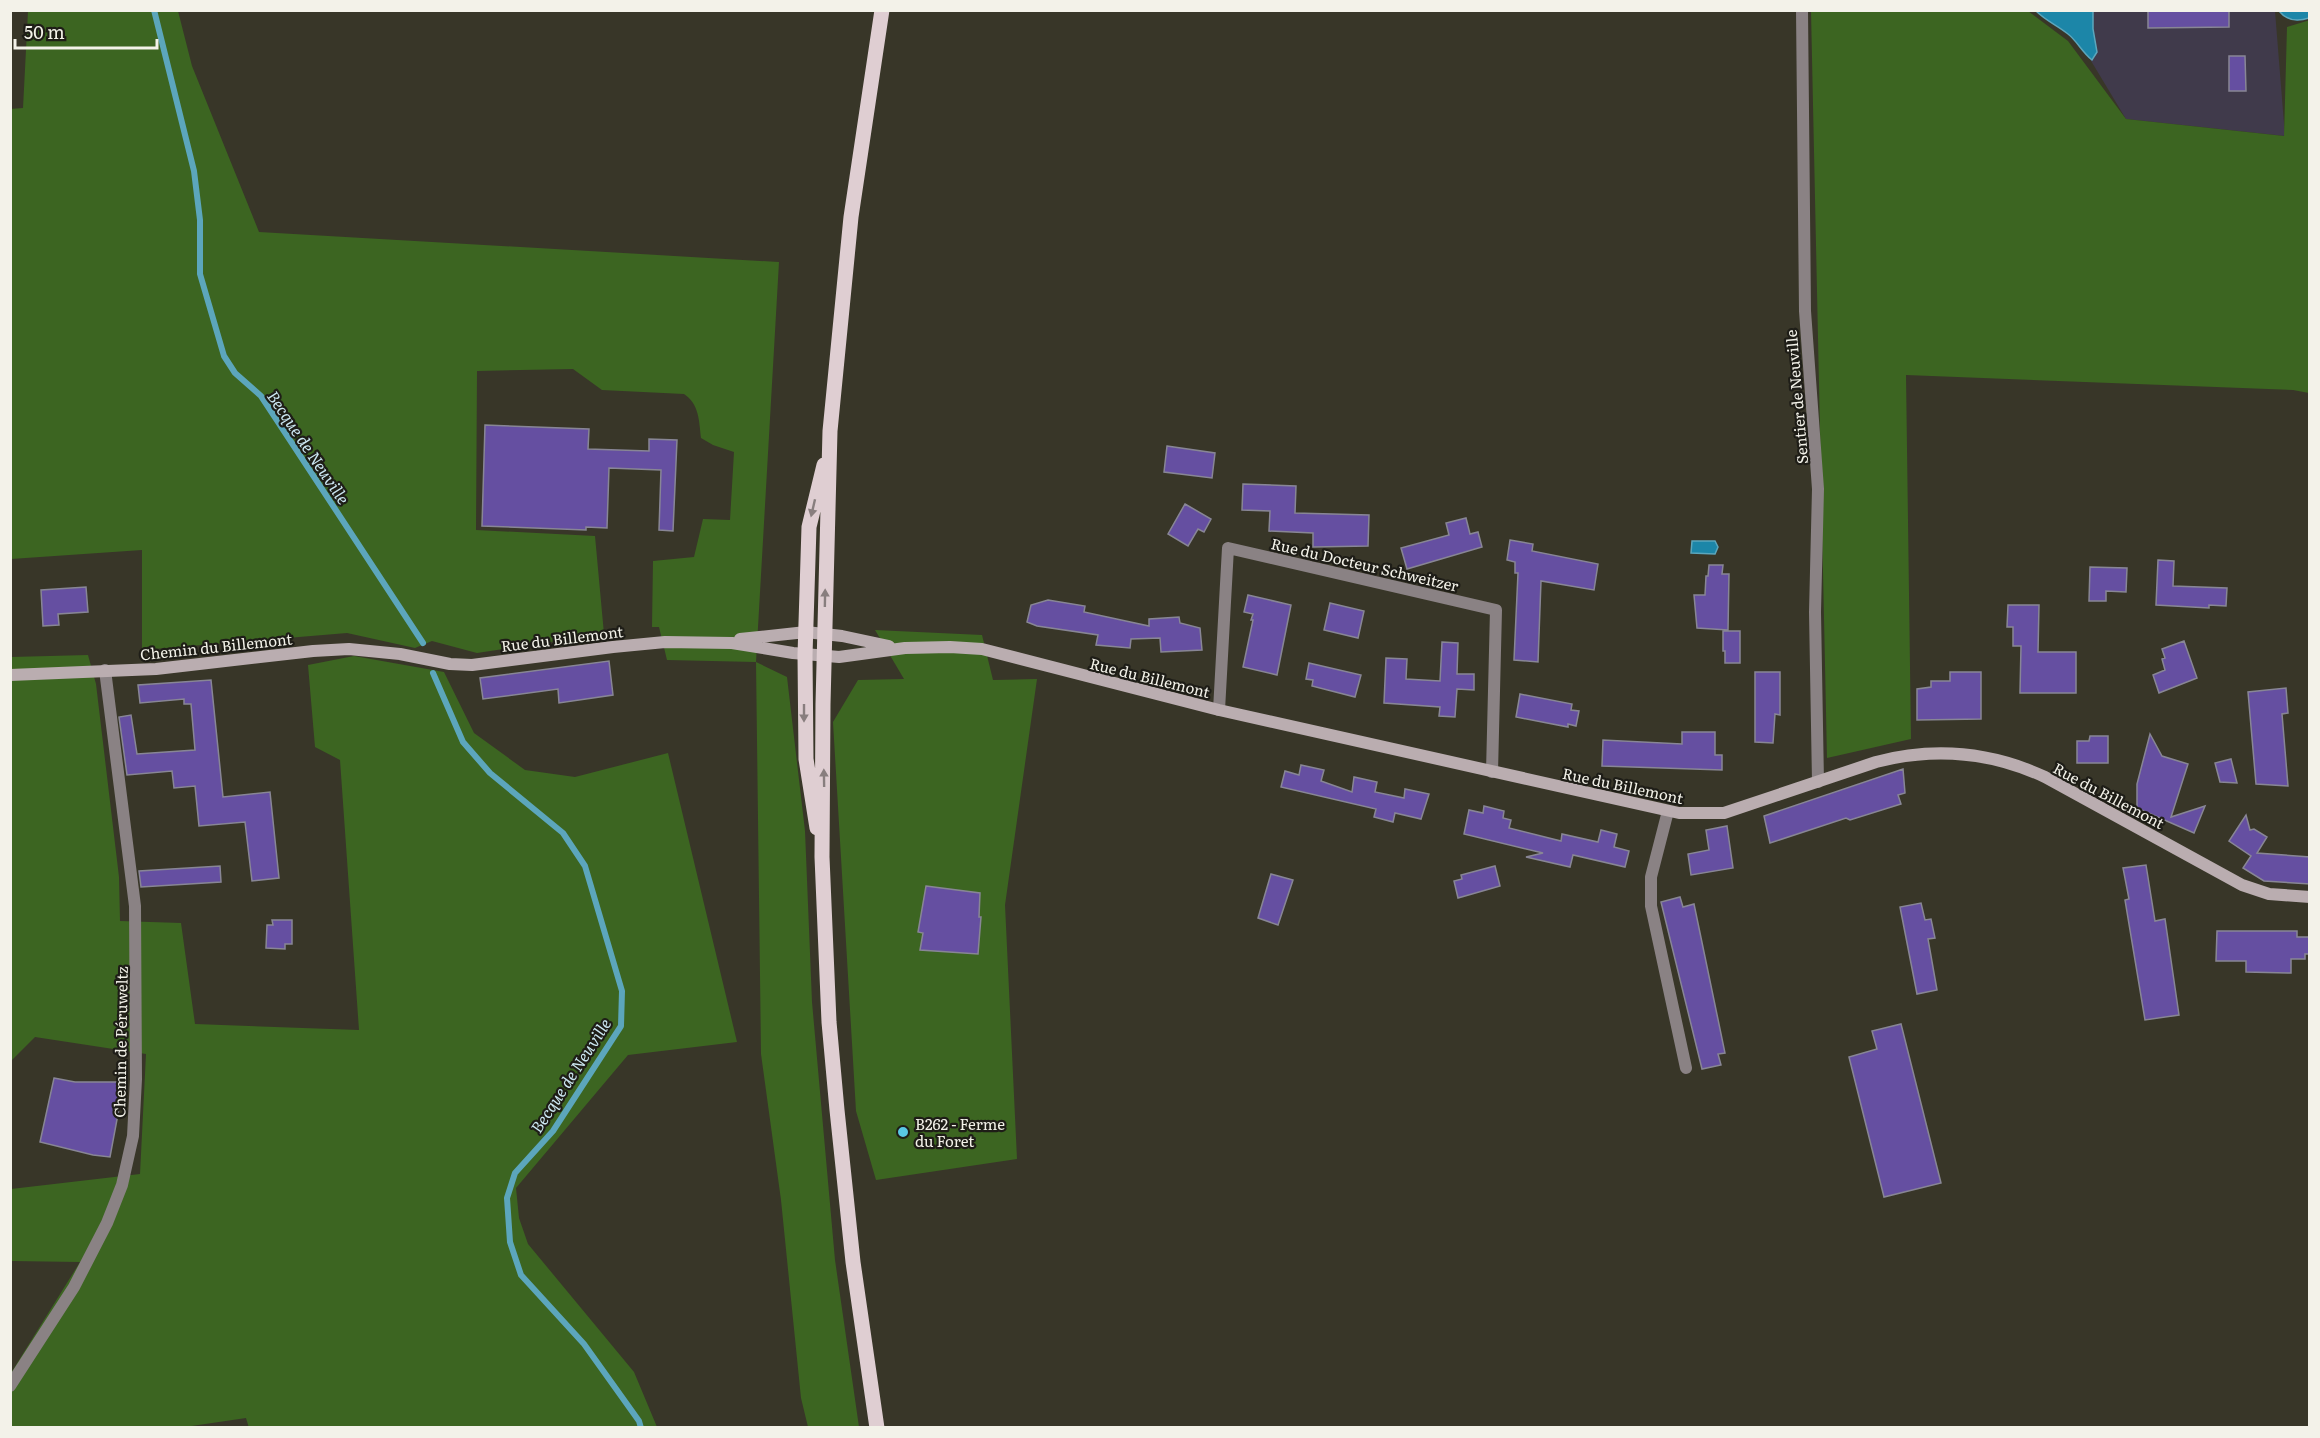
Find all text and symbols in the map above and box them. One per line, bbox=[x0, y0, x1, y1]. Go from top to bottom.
scale bar bbox=[15, 12, 158, 50]
text: 50 m bbox=[24, 18, 65, 45]
street label: Sentier de Neuville bbox=[1779, 329, 1813, 465]
water label: Becque de Neuville bbox=[262, 385, 356, 509]
one-way arrow bbox=[807, 499, 817, 517]
street label: Rue du Docteur Schweitzer bbox=[1269, 531, 1461, 597]
one-way arrow bbox=[820, 588, 830, 607]
street label: Rue du Billemont bbox=[500, 619, 624, 657]
street label: Chemin du Billemont bbox=[139, 627, 293, 665]
street label: Rue du Billemont bbox=[1088, 651, 1212, 703]
one-way arrow bbox=[799, 704, 809, 723]
street label: Rue du Billemont bbox=[2049, 756, 2169, 834]
street label: Rue du Billemont bbox=[1560, 761, 1686, 809]
one-way arrow bbox=[819, 768, 829, 787]
street label: Chemin de Péruweltz bbox=[107, 966, 133, 1118]
water label: Becque de Neuville bbox=[524, 1013, 616, 1137]
place label: B262 - Ferme du Foret bbox=[915, 1112, 1005, 1152]
marker: B262 - Ferme du Foret bbox=[896, 1125, 910, 1139]

